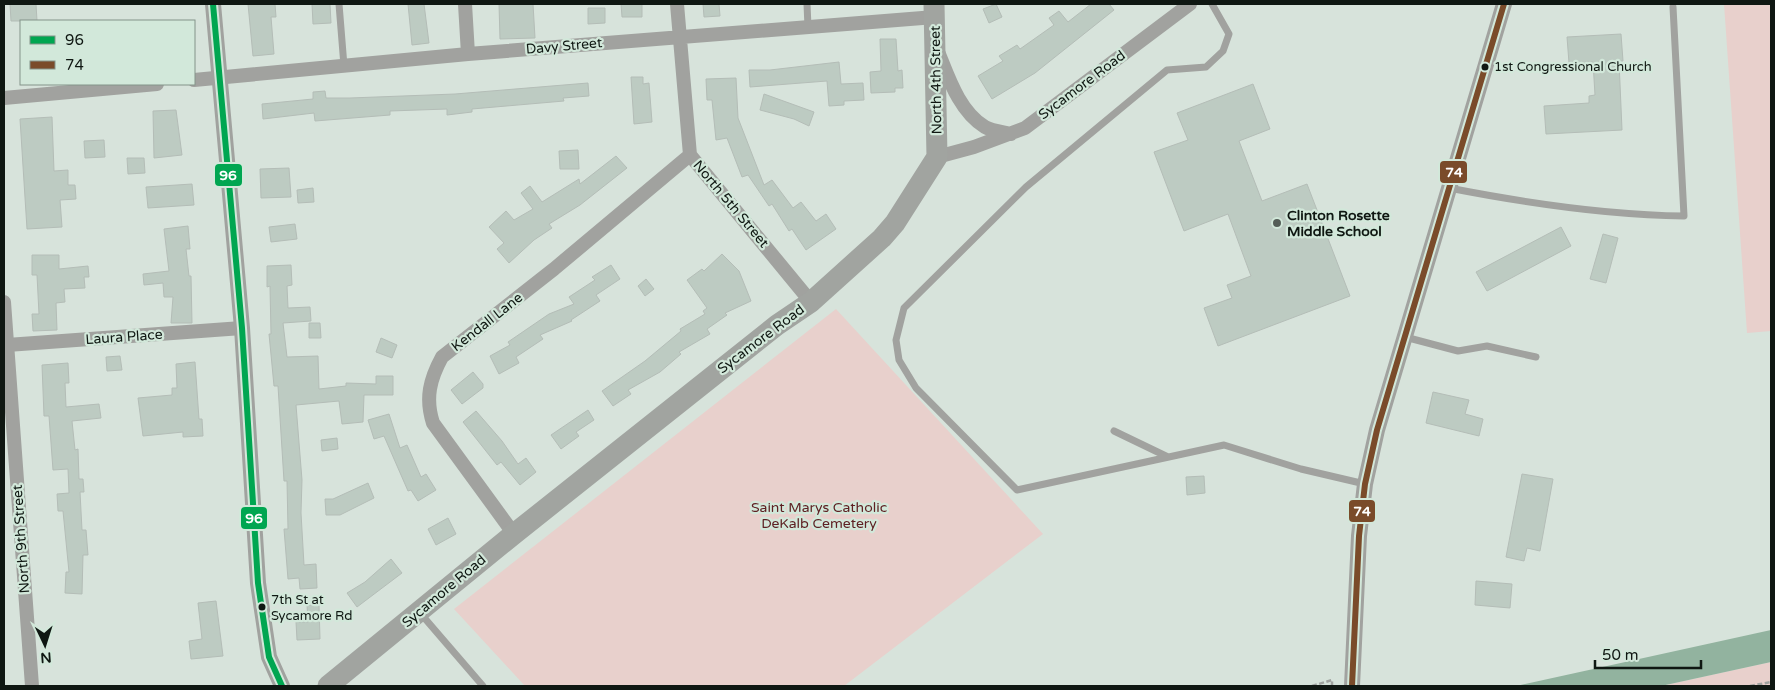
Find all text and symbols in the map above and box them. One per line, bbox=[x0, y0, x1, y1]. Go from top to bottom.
legend bbox=[20, 20, 195, 85]
street label: North 4th Street bbox=[927, 25, 945, 135]
text: 96 bbox=[65, 31, 84, 49]
street label: Davy Street bbox=[525, 34, 604, 58]
street label: Sycamore Road bbox=[1035, 47, 1129, 123]
text: 74 bbox=[65, 56, 84, 74]
place label: 1st Congressional Church bbox=[1494, 59, 1652, 75]
marker: 1st Congressional Church bbox=[1480, 62, 1490, 72]
street label: North 5th Street bbox=[690, 157, 773, 252]
line badge: 74 bbox=[1439, 160, 1468, 184]
line badge: 96 bbox=[214, 163, 243, 187]
text: 74 bbox=[1445, 164, 1463, 181]
text: 96 bbox=[219, 167, 237, 184]
place label: Clinton Rosette Middle School bbox=[1287, 207, 1390, 240]
marker: Clinton Rosette Middle School bbox=[1271, 217, 1283, 229]
street label: Kendall Lane bbox=[448, 289, 526, 355]
street label: Sycamore Road bbox=[714, 301, 808, 377]
street label: Laura Place bbox=[85, 326, 163, 348]
street label: North 9th Street bbox=[9, 484, 33, 594]
park label: Saint Marys Catholic DeKalb Cemetery bbox=[751, 499, 887, 532]
line badge: 74 bbox=[1348, 499, 1376, 523]
text: 74 bbox=[1353, 503, 1371, 520]
line badge: 96 bbox=[240, 506, 268, 530]
text: 96 bbox=[245, 510, 263, 527]
street label: Sycamore Road bbox=[399, 551, 489, 631]
place label: 7th St at Sycamore Rd bbox=[271, 592, 353, 624]
marker: 7th St at Sycamore Rd bbox=[257, 602, 267, 612]
north arrow bbox=[20, 620, 70, 670]
scale bar bbox=[1595, 638, 1701, 670]
text: 50 m bbox=[1602, 646, 1639, 664]
text: N bbox=[40, 649, 52, 666]

